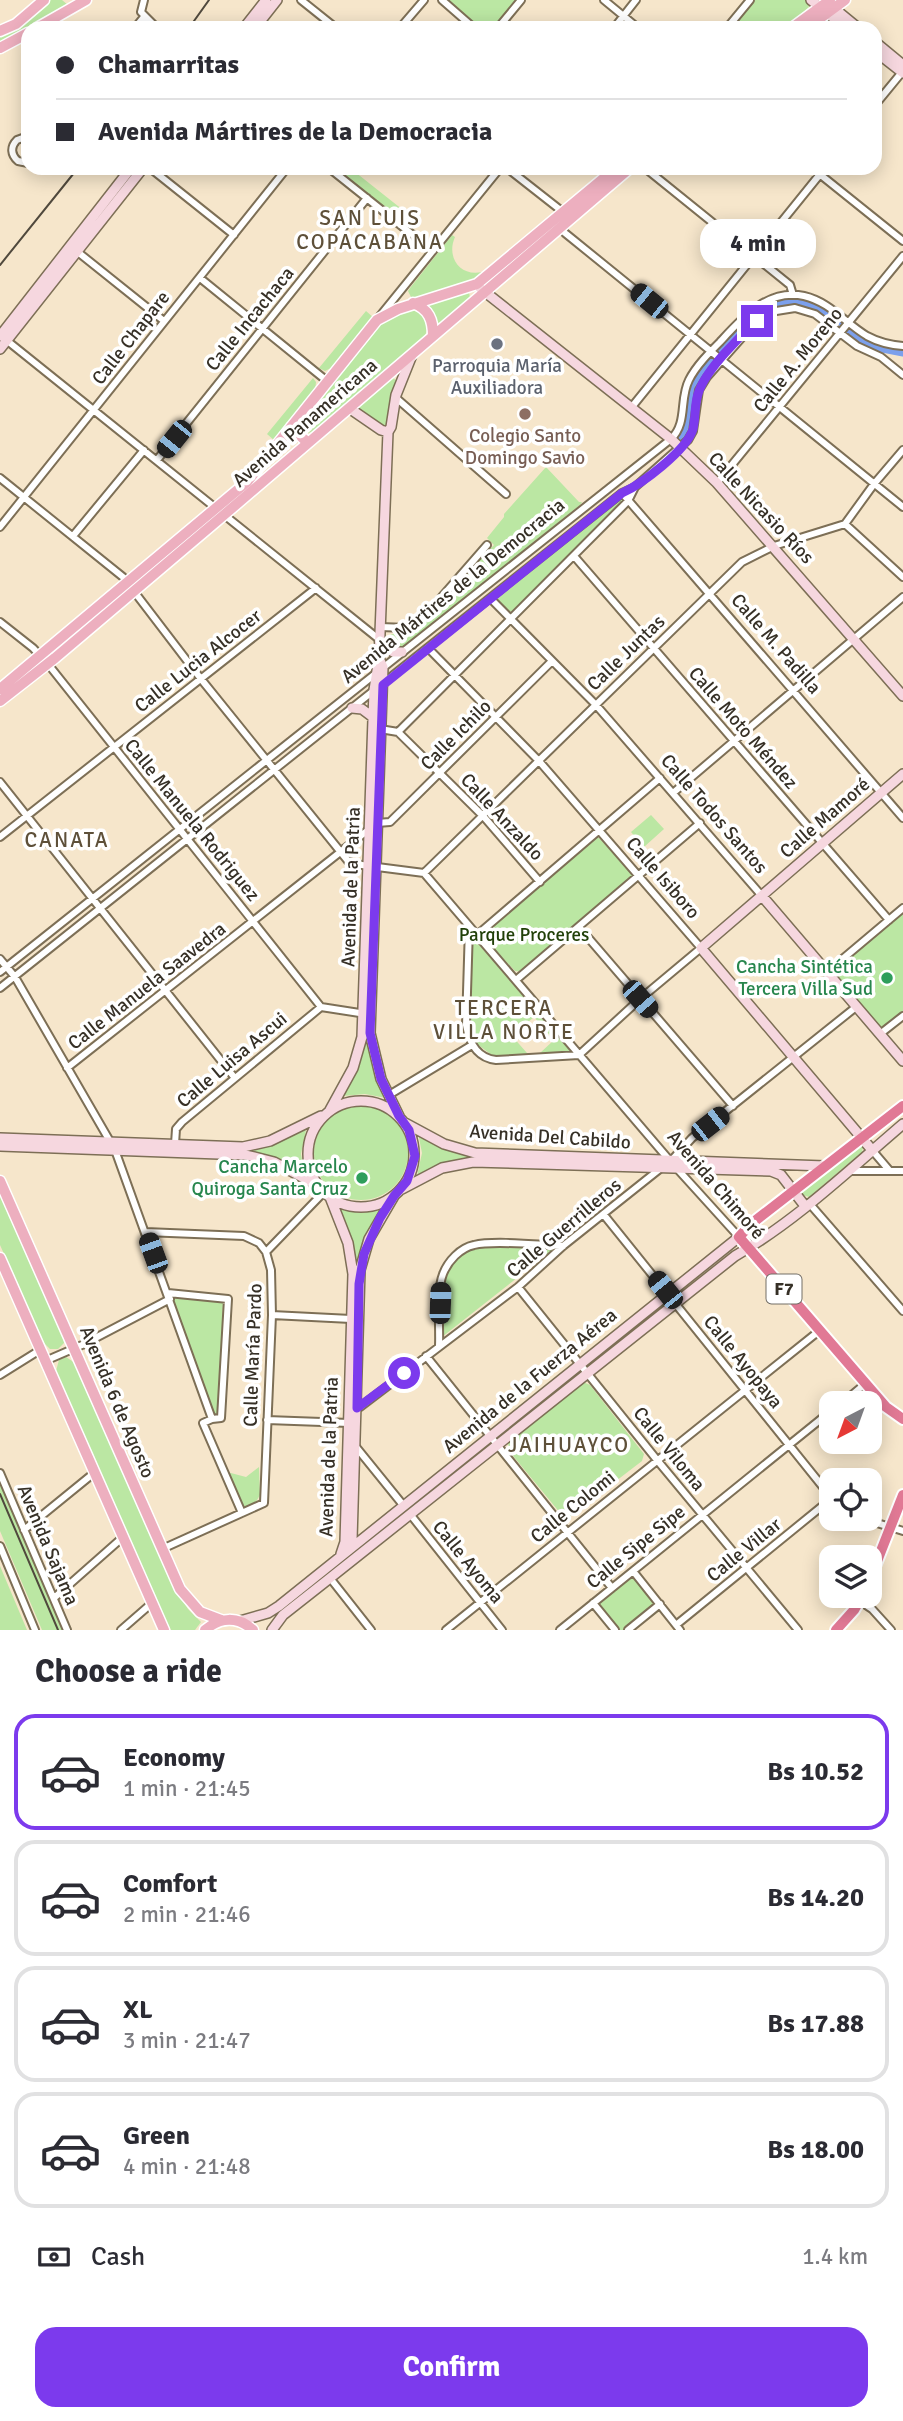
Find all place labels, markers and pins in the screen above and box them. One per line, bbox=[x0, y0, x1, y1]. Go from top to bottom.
marker: Parroquia María Auxiliadora bbox=[489, 336, 505, 352]
place label: Parroquia María Auxiliadora bbox=[432, 354, 562, 400]
marker: Colegio Santo Domingo Savio bbox=[517, 406, 533, 422]
place label: Colegio Santo Domingo Savio bbox=[465, 424, 585, 470]
place label: Cancha Sintética Tercera Villa Sud bbox=[736, 955, 873, 1001]
marker: Cancha Sintética Tercera Villa Sud bbox=[879, 970, 895, 986]
place label: Cancha Marcelo Quiroga Santa Cruz bbox=[191, 1155, 348, 1201]
marker: Cancha Marcelo Quiroga Santa Cruz bbox=[354, 1170, 370, 1186]

